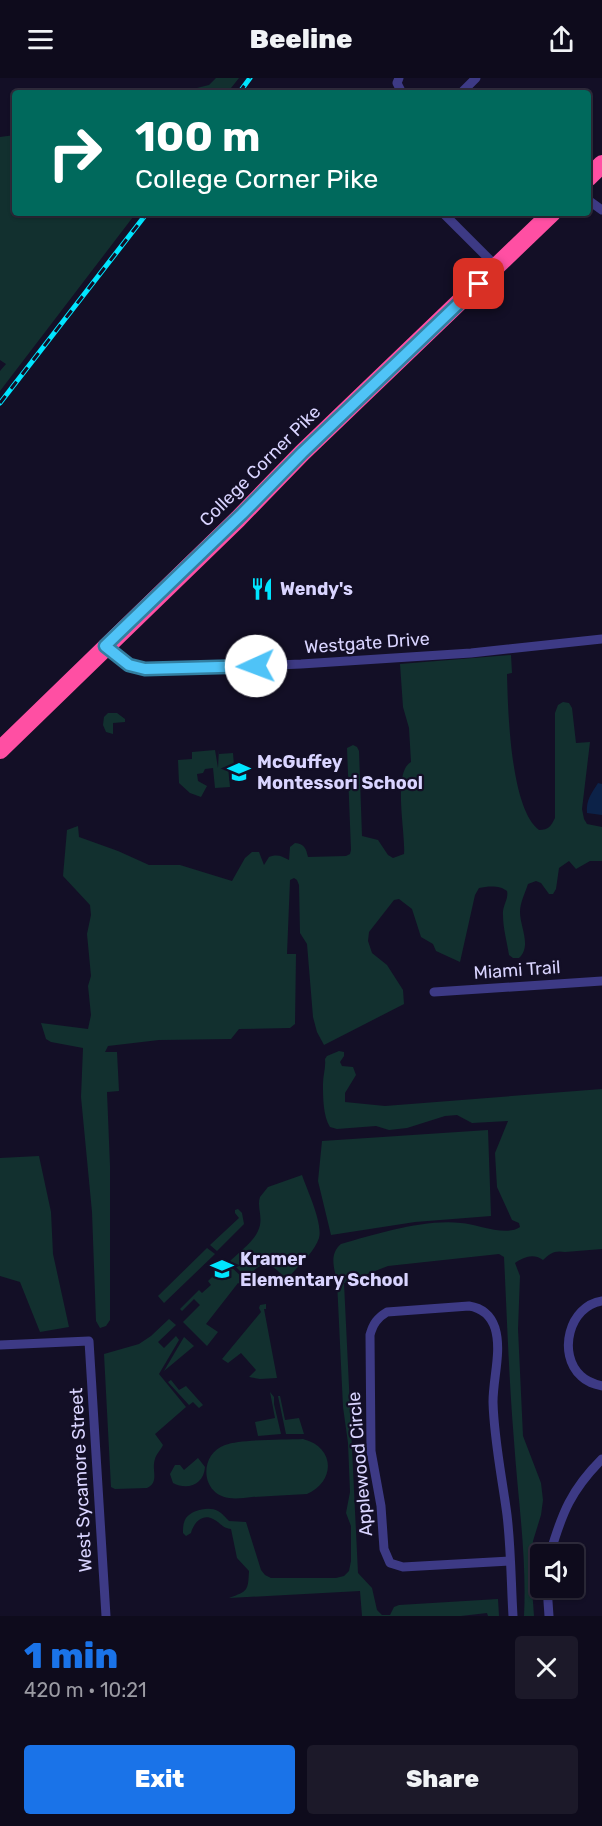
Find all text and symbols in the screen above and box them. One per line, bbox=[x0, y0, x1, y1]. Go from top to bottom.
icon: menu bbox=[24, 23, 57, 56]
text: Beeline bbox=[250, 23, 352, 55]
icon: share bbox=[545, 23, 578, 56]
text: 100 m bbox=[135, 112, 260, 162]
icon: right bbox=[36, 114, 114, 192]
text: College Corner Pike bbox=[135, 163, 378, 195]
pin bbox=[453, 258, 504, 309]
icon: arrive bbox=[462, 267, 495, 300]
street label: College Corner Pike bbox=[195, 401, 325, 531]
restaurant icon: Wendy's bbox=[249, 576, 275, 602]
place label: Wendy's bbox=[280, 578, 353, 600]
street label: Westgate Drive bbox=[304, 628, 430, 658]
position arrow bbox=[224, 634, 288, 698]
place label: McGuffey Montessori School bbox=[257, 751, 423, 794]
school or university icon: McGuffey Montessori School bbox=[226, 759, 252, 785]
street label: Miami Trail bbox=[473, 956, 561, 984]
place label: Kramer Elementary School bbox=[240, 1248, 409, 1291]
school or university icon: Kramer Elementary School bbox=[209, 1256, 235, 1282]
street label: West Sycamore Street bbox=[65, 1387, 97, 1573]
street label: Applewood Circle bbox=[343, 1391, 377, 1537]
map controls bbox=[530, 1544, 584, 1598]
button: sound bbox=[530, 1544, 584, 1598]
text: 1 min bbox=[24, 1634, 118, 1677]
button: close bbox=[515, 1636, 578, 1699]
text: 420 m · 10:21 bbox=[24, 1678, 147, 1702]
button: Exit bbox=[24, 1745, 295, 1814]
button: Share bbox=[307, 1745, 578, 1814]

